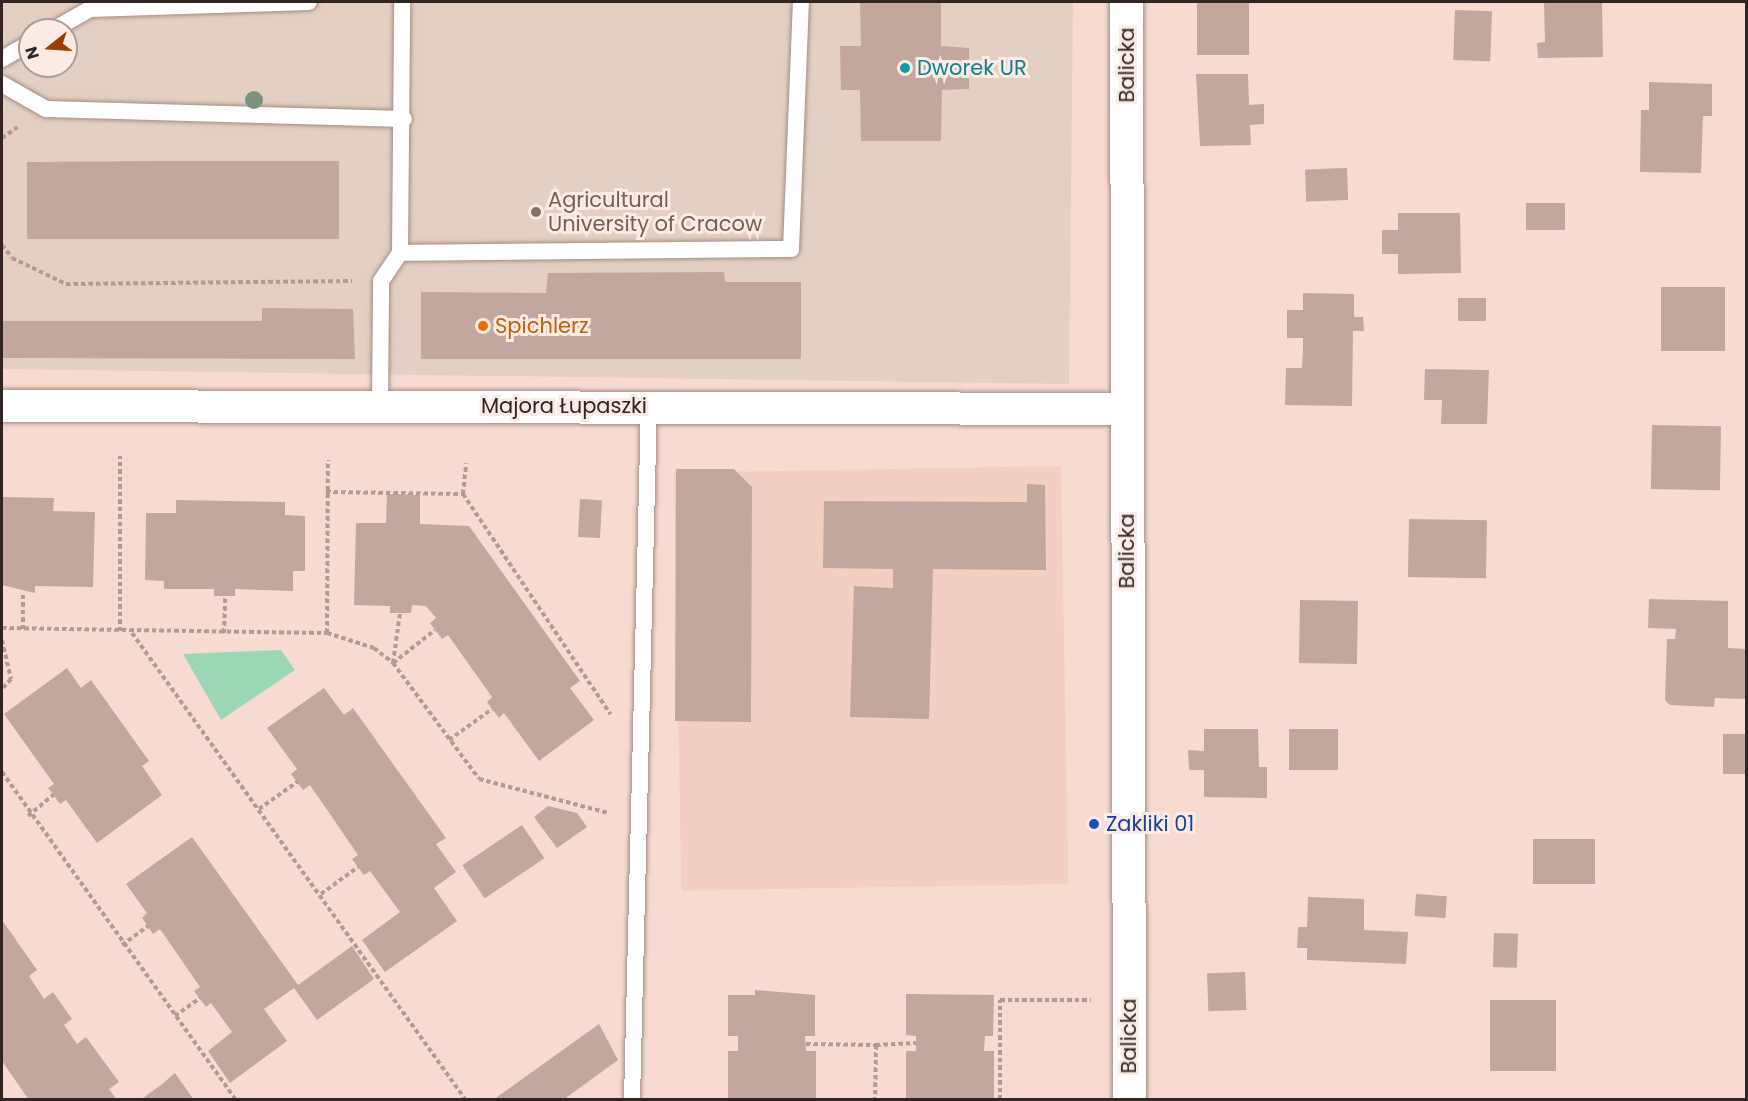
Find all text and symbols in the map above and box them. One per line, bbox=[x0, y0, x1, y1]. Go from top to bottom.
north arrow bbox=[18, 18, 78, 78]
street label: Balicka bbox=[1114, 27, 1140, 103]
text: N bbox=[19, 44, 45, 62]
place label: Dworek UR bbox=[917, 55, 1027, 81]
marker: Dworek UR bbox=[898, 61, 912, 75]
place label: Agricultural University of Cracow bbox=[548, 187, 762, 237]
marker: Agricultural University of Cracow bbox=[529, 205, 543, 219]
place label: Spichlerz bbox=[495, 313, 588, 339]
marker: Spichlerz bbox=[476, 319, 490, 333]
street label: Majora Łupaszki bbox=[481, 393, 647, 419]
street label: Balicka bbox=[1114, 513, 1140, 589]
place label: Zakliki 01 bbox=[1106, 811, 1194, 837]
marker: Zakliki 01 bbox=[1087, 817, 1101, 831]
street label: Balicka bbox=[1116, 998, 1142, 1074]

